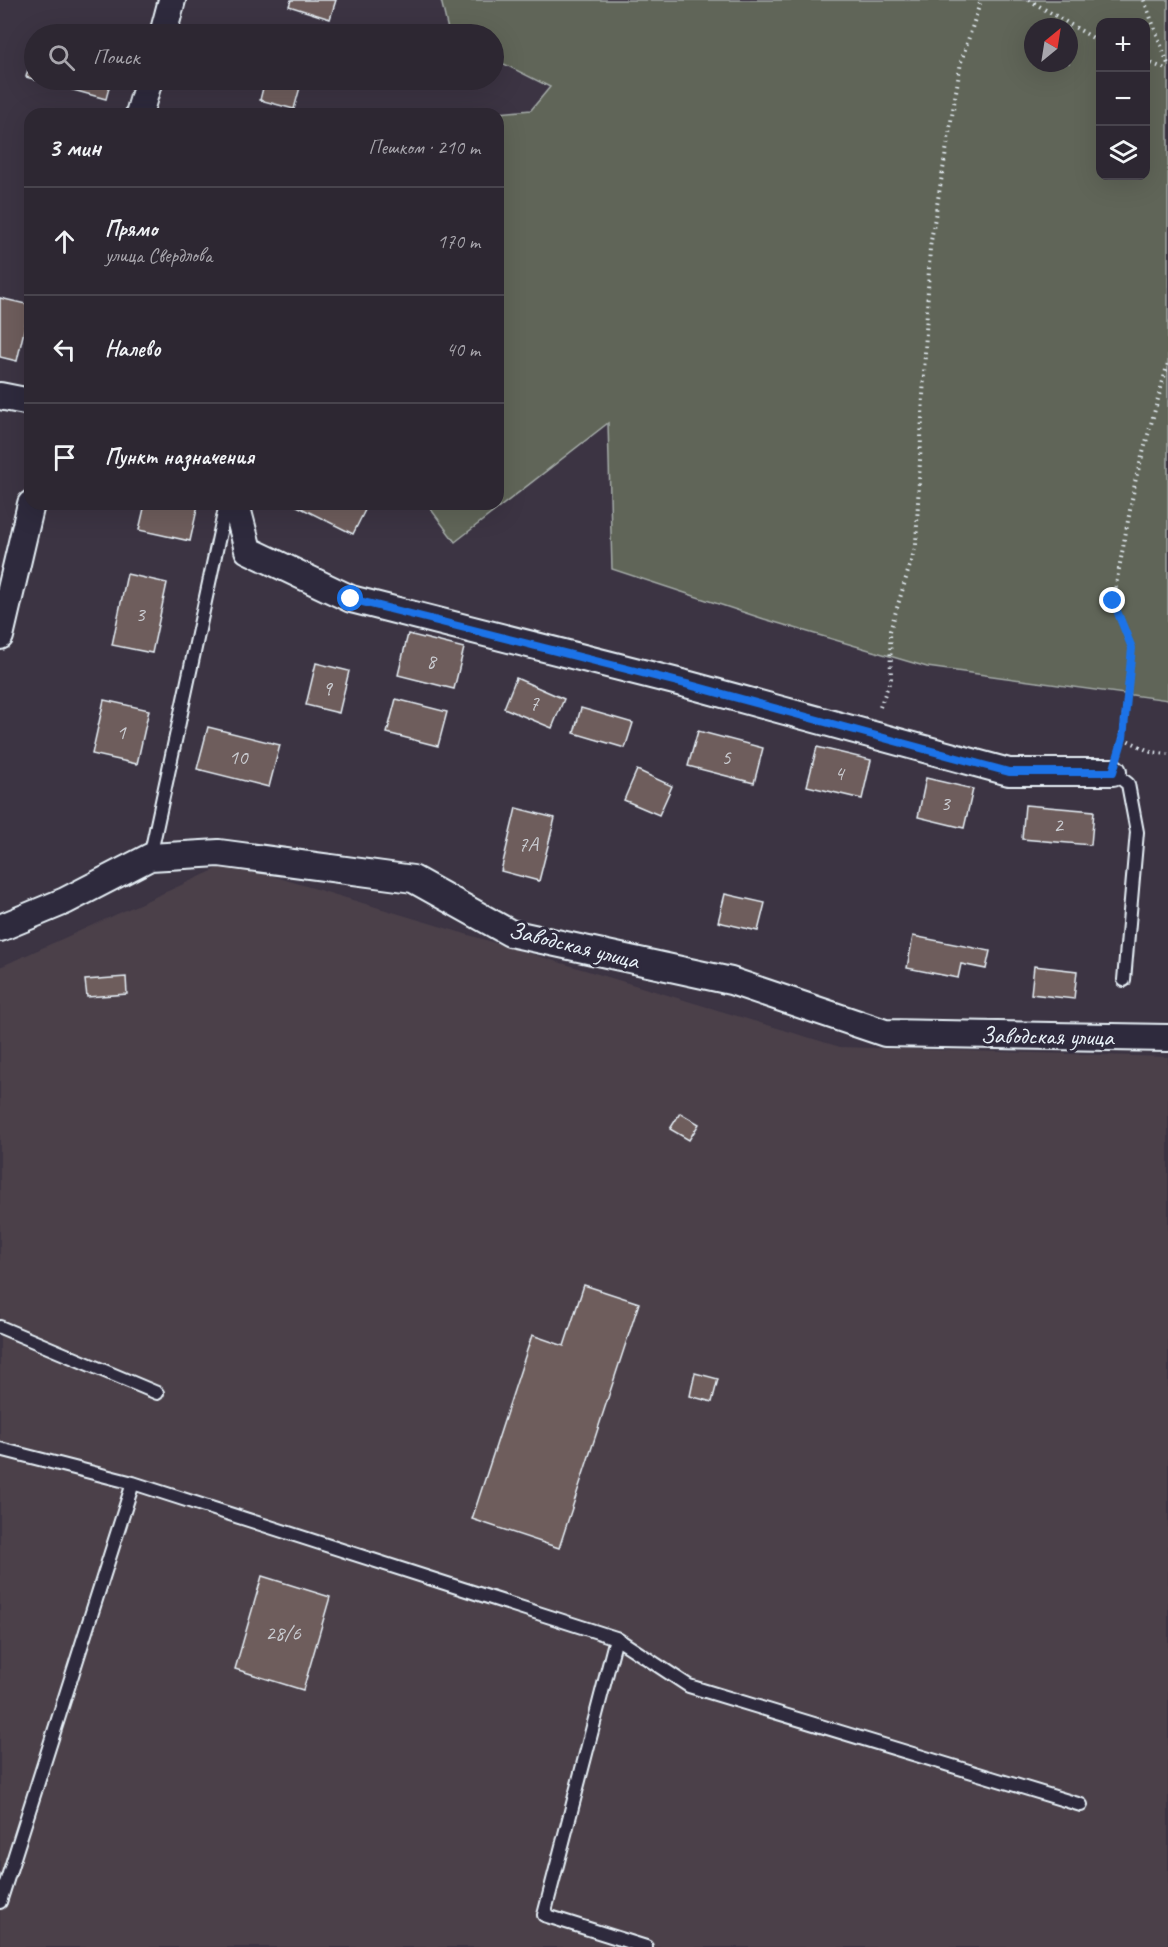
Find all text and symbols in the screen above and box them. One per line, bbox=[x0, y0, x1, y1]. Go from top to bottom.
north arrow bbox=[1024, 18, 1078, 72]
map controls bbox=[1096, 18, 1150, 180]
button: + bbox=[1096, 18, 1150, 72]
search box bbox=[24, 24, 504, 90]
icon: search bbox=[45, 41, 78, 74]
text: Поиск bbox=[93, 43, 139, 71]
button: − bbox=[1096, 72, 1150, 126]
button: layers bbox=[1096, 126, 1150, 180]
text: 3 мин bbox=[48, 131, 101, 164]
text: Пешком · 210 m bbox=[368, 135, 480, 160]
text: Прямо bbox=[105, 215, 157, 243]
icon: ahead bbox=[48, 225, 81, 258]
text: 170 m bbox=[437, 229, 480, 254]
text: улица Свердлова bbox=[105, 243, 212, 268]
icon: left bbox=[48, 333, 81, 366]
text: Налево bbox=[105, 335, 161, 363]
text: 40 m bbox=[446, 337, 480, 362]
icon: arrive bbox=[48, 441, 81, 474]
text: Пункт назначения bbox=[105, 443, 254, 471]
route start bbox=[337, 585, 363, 611]
route end bbox=[1099, 587, 1125, 613]
house number: 3 bbox=[135, 601, 146, 627]
house number: 8 bbox=[426, 648, 438, 674]
house number: 9 bbox=[322, 675, 333, 701]
house number: 7 bbox=[529, 690, 540, 716]
house number: 1 bbox=[116, 719, 127, 745]
house number: 10 bbox=[229, 744, 249, 770]
house number: 5 bbox=[721, 744, 732, 770]
house number: 4 bbox=[834, 760, 846, 786]
house number: 3 bbox=[940, 790, 951, 816]
house number: 2 bbox=[1053, 812, 1064, 838]
house number: 7А bbox=[518, 831, 539, 857]
street label: Заводская улица bbox=[506, 914, 644, 976]
street label: Заводская улица bbox=[980, 1020, 1115, 1052]
house number: 28/6 bbox=[265, 1620, 301, 1646]

